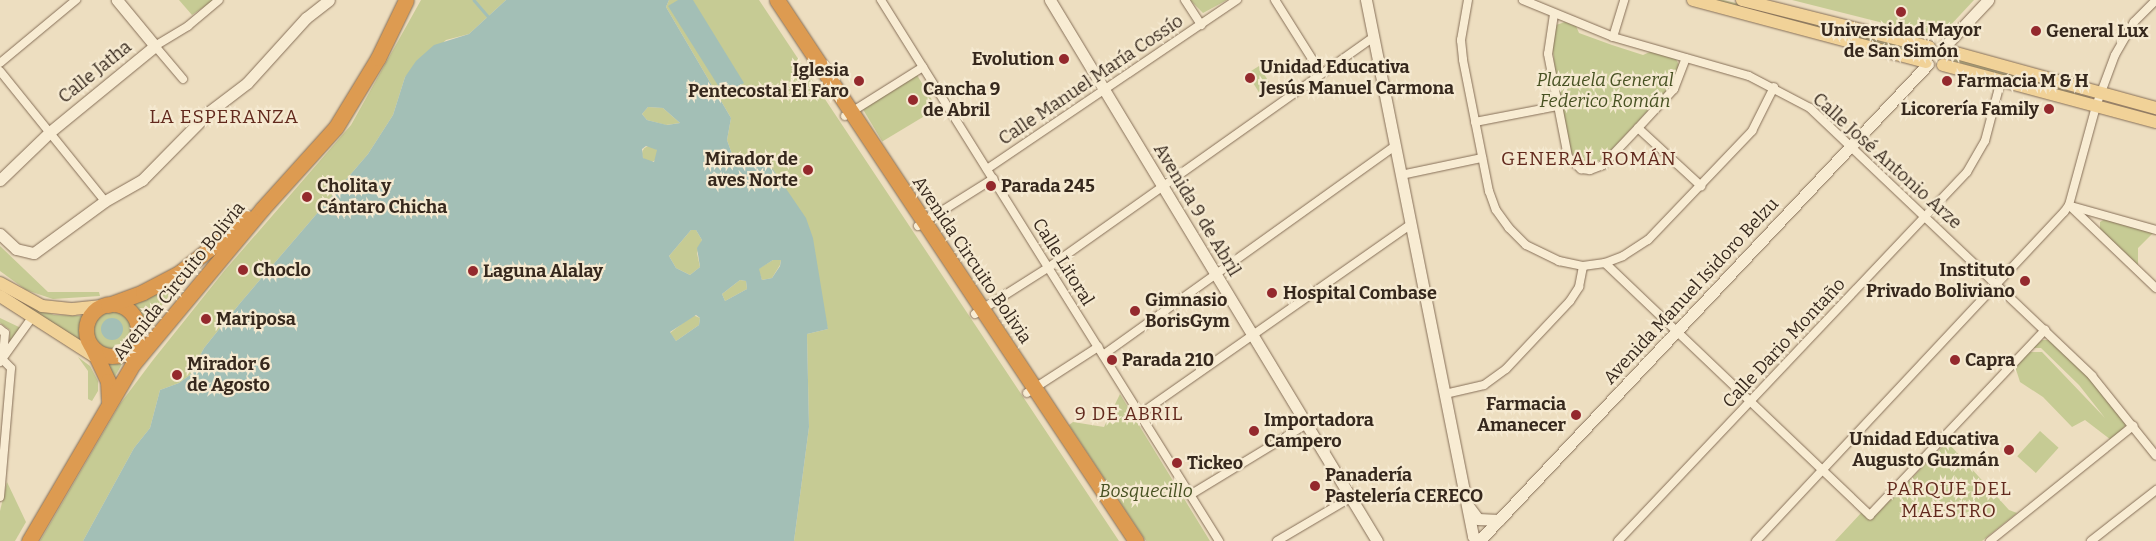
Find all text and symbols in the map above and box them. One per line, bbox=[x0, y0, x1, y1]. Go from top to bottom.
marker: Universidad Mayor de San Simón bbox=[1895, 6, 1907, 18]
street label: Calle Manuel María Cossío bbox=[995, 10, 1187, 150]
place label: Universidad Mayor de San Simón bbox=[1820, 20, 1982, 62]
place label: General Lux bbox=[2046, 20, 2149, 42]
marker: General Lux bbox=[2030, 25, 2042, 37]
street label: Calle Jatha bbox=[54, 36, 136, 108]
place label: Evolution bbox=[972, 48, 1054, 70]
marker: Evolution bbox=[1058, 53, 1070, 65]
place label: Unidad Educativa Jesús Manuel Carmona bbox=[1260, 57, 1454, 100]
place label: Iglesia Pentecostal El Faro bbox=[688, 60, 849, 102]
park label: Plazuela General Federico Román bbox=[1536, 70, 1674, 112]
place label: Farmacia M & H bbox=[1957, 70, 2089, 92]
marker: Unidad Educativa Jesús Manuel Carmona bbox=[1244, 72, 1256, 84]
marker: Iglesia Pentecostal El Faro bbox=[853, 75, 865, 87]
marker: Farmacia M & H bbox=[1941, 75, 1953, 87]
place label: Cancha 9 de Abril bbox=[923, 79, 1000, 122]
street label: Calle José Antonio Arze bbox=[1808, 88, 1966, 234]
marker: Cancha 9 de Abril bbox=[907, 94, 919, 106]
place label: Licorería Family bbox=[1901, 98, 2039, 120]
marker: Licorería Family bbox=[2043, 103, 2055, 115]
district label: LA ESPERANZA bbox=[148, 106, 300, 128]
street label: Avenida 9 de Abril bbox=[1149, 140, 1245, 280]
district label: GENERAL ROMÁN bbox=[1499, 148, 1679, 170]
place label: Mirador de aves Norte bbox=[705, 149, 798, 192]
marker: Mirador de aves Norte bbox=[802, 164, 814, 176]
street label: Avenida Circuito Bolivia bbox=[908, 172, 1036, 348]
place label: Parada 245 bbox=[1001, 175, 1095, 197]
place label: Cholita y Cántaro Chicha bbox=[317, 176, 447, 218]
marker: Parada 245 bbox=[985, 180, 997, 192]
marker: Cholita y Cántaro Chicha bbox=[301, 191, 313, 203]
street label: Avenida Manuel Isidoro Belzu bbox=[1599, 193, 1783, 389]
street label: Avenida Circuito Bolivia bbox=[108, 197, 250, 365]
street label: Calle Litoral bbox=[1028, 214, 1098, 310]
place label: Choclo bbox=[253, 259, 311, 281]
place label: Laguna Alalay bbox=[483, 260, 603, 282]
place label: Instituto Privado Boliviano bbox=[1866, 260, 2015, 302]
marker: Choclo bbox=[237, 264, 249, 276]
marker: Laguna Alalay bbox=[467, 265, 479, 277]
street label: Calle Dario Montaño bbox=[1718, 274, 1850, 412]
marker: Instituto Privado Boliviano bbox=[2019, 275, 2031, 287]
place label: Hospital Combase bbox=[1283, 282, 1437, 304]
marker: Hospital Combase bbox=[1265, 286, 1279, 300]
place label: Gimnasio BorisGym bbox=[1145, 290, 1230, 332]
marker: Gimnasio BorisGym bbox=[1129, 305, 1141, 317]
place label: Mariposa bbox=[216, 308, 296, 330]
marker: Mariposa bbox=[200, 313, 212, 325]
place label: Parada 210 bbox=[1122, 349, 1214, 371]
place label: Capra bbox=[1965, 349, 2015, 371]
place label: Mirador 6 de Agosto bbox=[187, 354, 270, 396]
marker: Parada 210 bbox=[1106, 354, 1118, 366]
marker: Capra bbox=[1949, 354, 1961, 366]
marker: Mirador 6 de Agosto bbox=[171, 369, 183, 381]
place label: Farmacia Amanecer bbox=[1477, 394, 1566, 436]
district label: 9 DE ABRIL bbox=[1074, 403, 1184, 425]
marker: Farmacia Amanecer bbox=[1570, 409, 1582, 421]
place label: Importadora Campero bbox=[1264, 410, 1374, 452]
marker: Importadora Campero bbox=[1248, 425, 1260, 437]
place label: Unidad Educativa Augusto Guzmán bbox=[1849, 429, 1999, 472]
marker: Unidad Educativa Augusto Guzmán bbox=[2003, 444, 2015, 456]
place label: Tickeo bbox=[1187, 452, 1243, 474]
marker: Tickeo bbox=[1171, 457, 1183, 469]
place label: Panadería Pastelería CERECO bbox=[1325, 465, 1483, 508]
district label: PARQUE DEL MAESTRO bbox=[1885, 478, 2013, 522]
park label: Bosquecillo bbox=[1099, 480, 1193, 502]
marker: Panadería Pastelería CERECO bbox=[1309, 480, 1321, 492]

